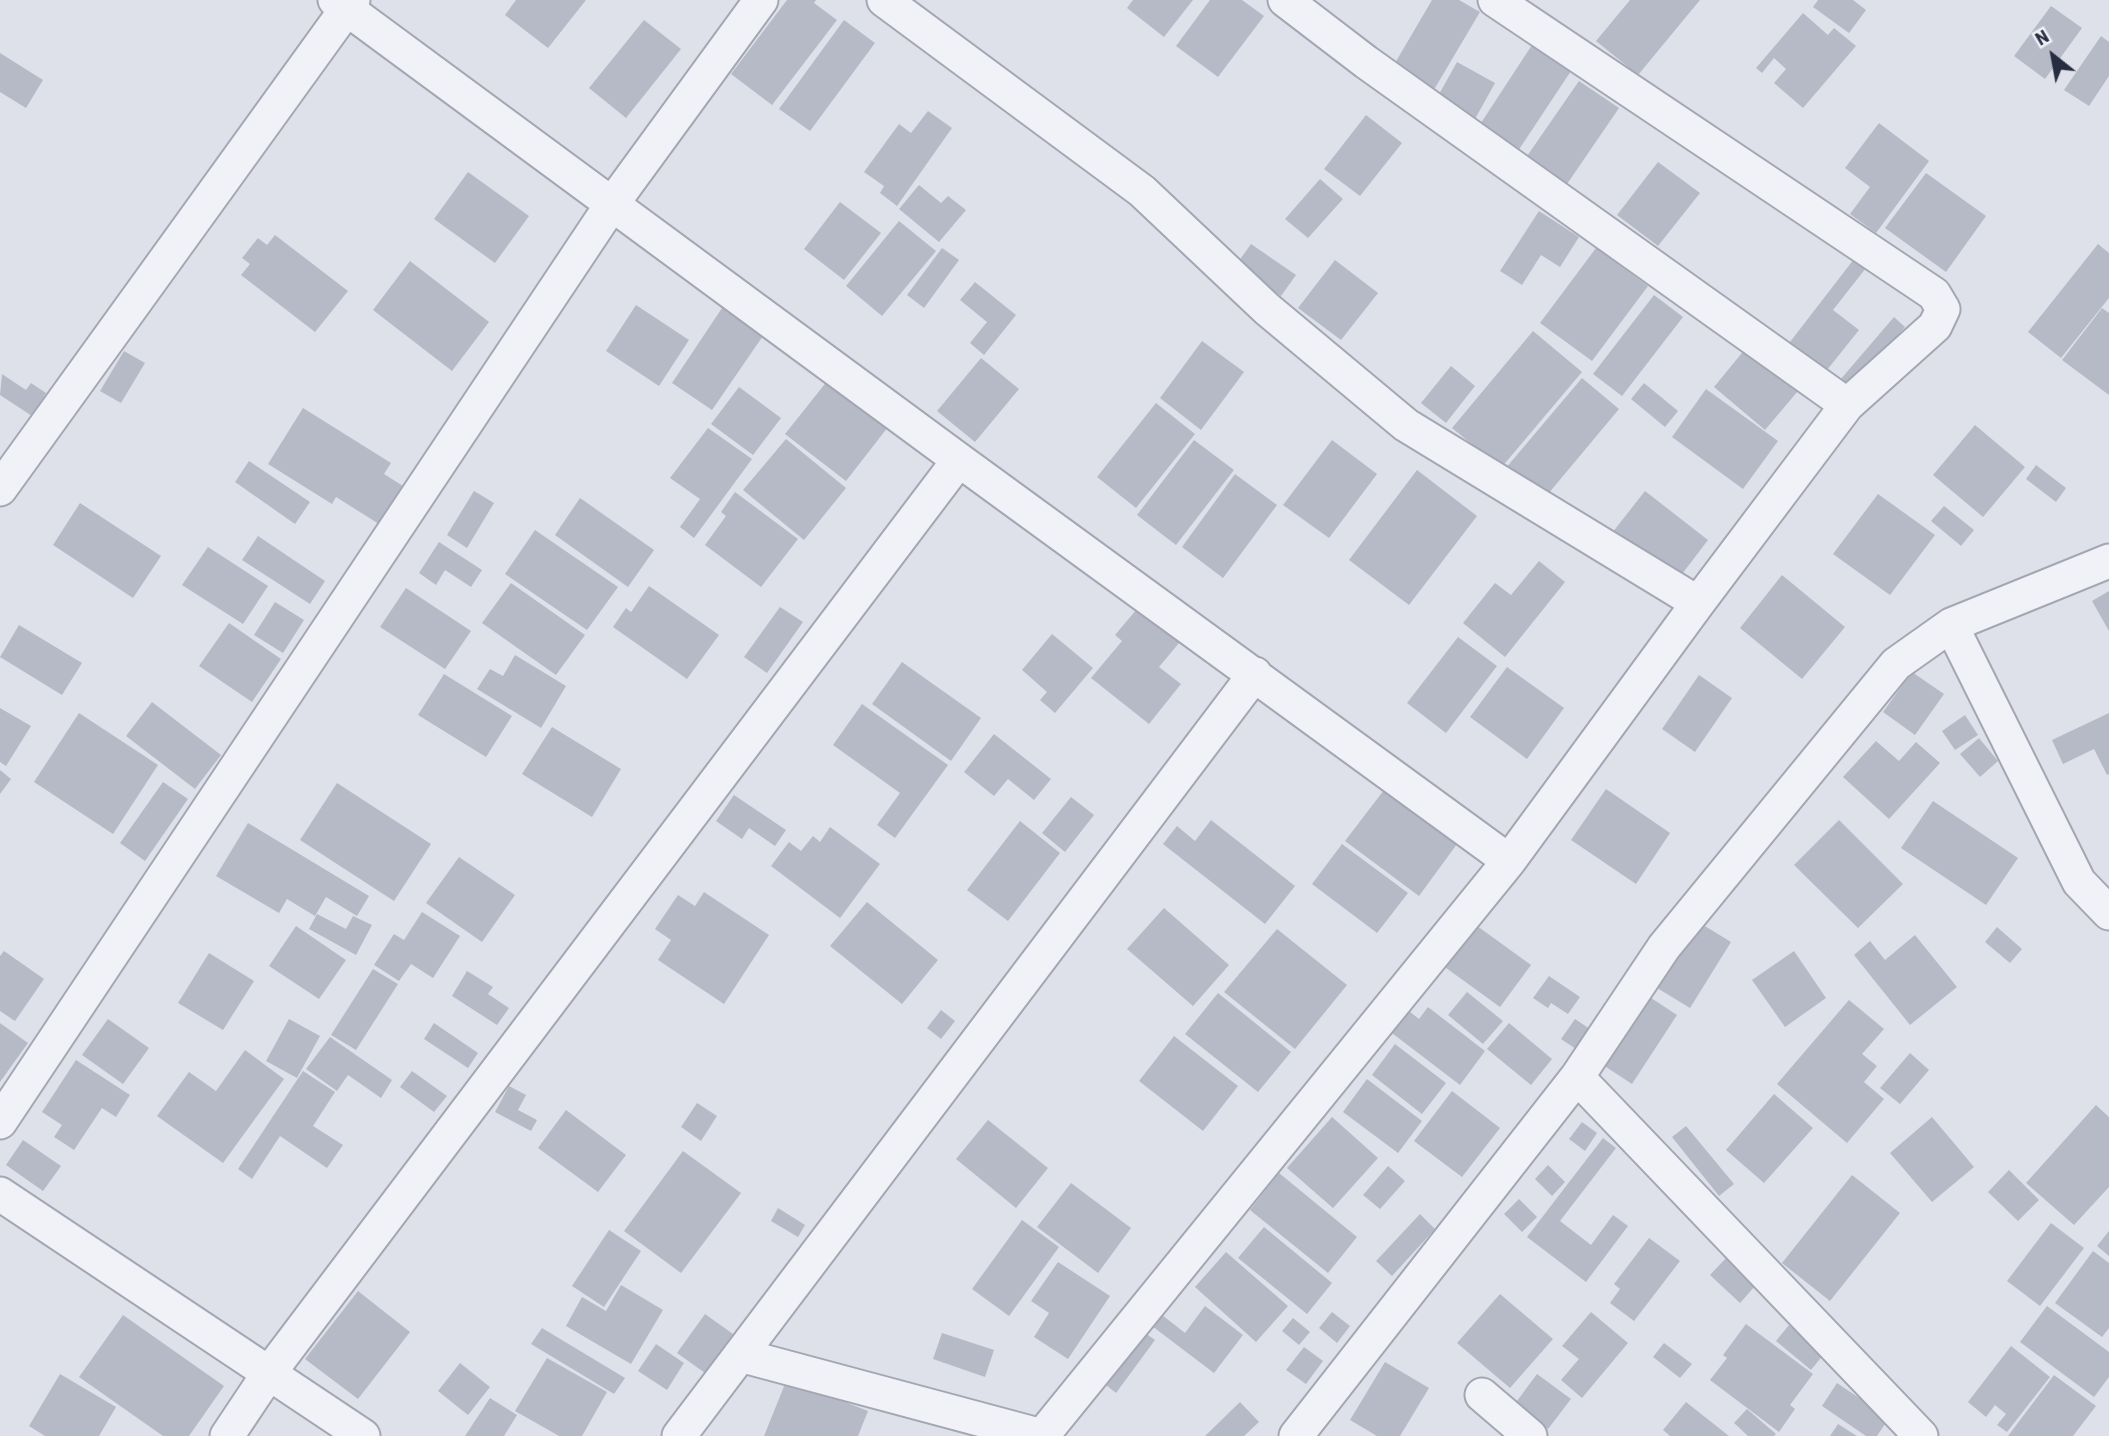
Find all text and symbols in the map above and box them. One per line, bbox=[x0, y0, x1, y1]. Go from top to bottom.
north arrow bbox=[2018, 21, 2088, 91]
text: N bbox=[2031, 25, 2053, 50]

